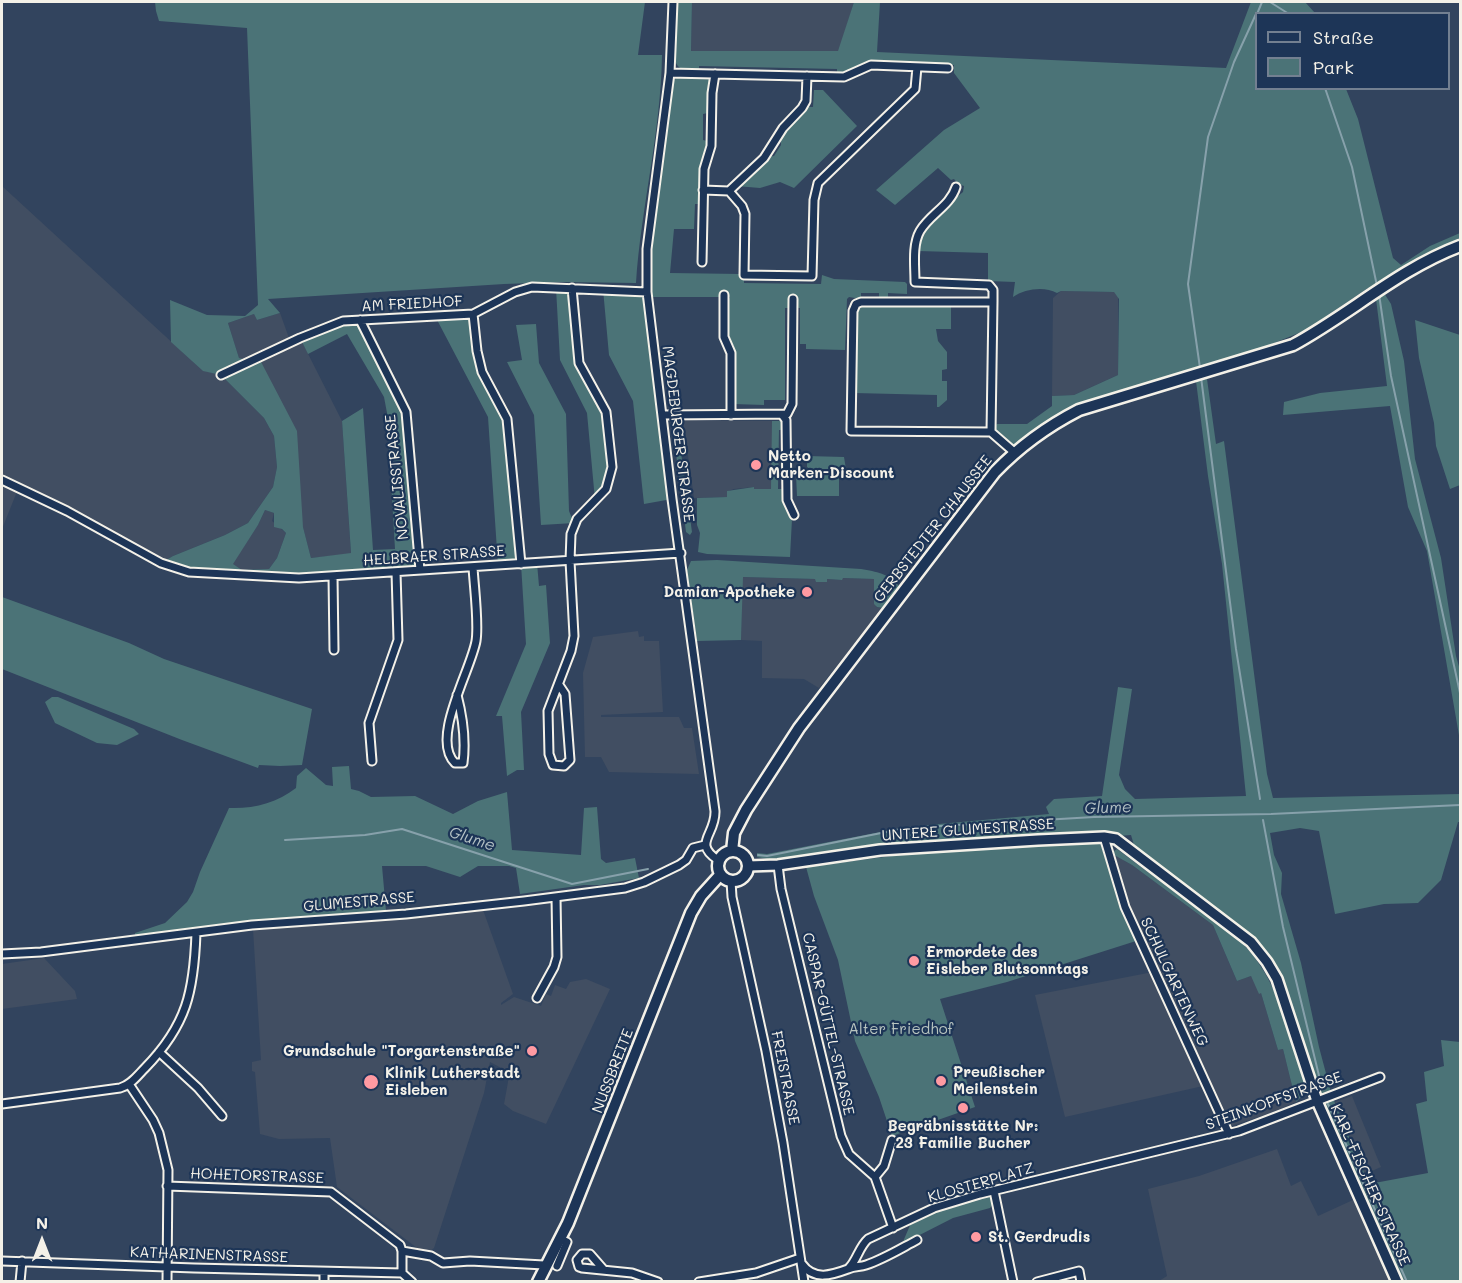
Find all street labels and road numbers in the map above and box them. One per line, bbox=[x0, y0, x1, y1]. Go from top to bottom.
street label: AM FRIEDHOF bbox=[361, 292, 463, 316]
street label: MAGDEBURGER STRASSE bbox=[658, 345, 698, 523]
street label: NOVALISSTRASSE bbox=[381, 413, 413, 541]
street label: GERBSTEDTER CHAUSSEE bbox=[870, 452, 996, 606]
street label: HELBRAER STRASSE bbox=[363, 542, 505, 570]
street label: UNTERE GLUMESTRASSE bbox=[881, 815, 1055, 845]
street label: GLUMESTRASSE bbox=[303, 888, 415, 916]
street label: SCHULGARTENWEG bbox=[1136, 915, 1212, 1049]
street label: CASPAR-GÜTTEL-STRASSE bbox=[798, 931, 858, 1117]
street label: NUSSBREITE bbox=[589, 1026, 637, 1116]
street label: FREISTRASSE bbox=[767, 1029, 803, 1127]
street label: STEINKOPFSTRASSE bbox=[1203, 1068, 1345, 1134]
street label: KARL-FISCHER-STRASSE bbox=[1326, 1101, 1414, 1269]
street label: KLOSTERPLATZ bbox=[926, 1159, 1036, 1207]
street label: HOHETORSTRASSE bbox=[190, 1165, 324, 1187]
street label: KATHARINENSTRASSE bbox=[130, 1243, 288, 1267]

